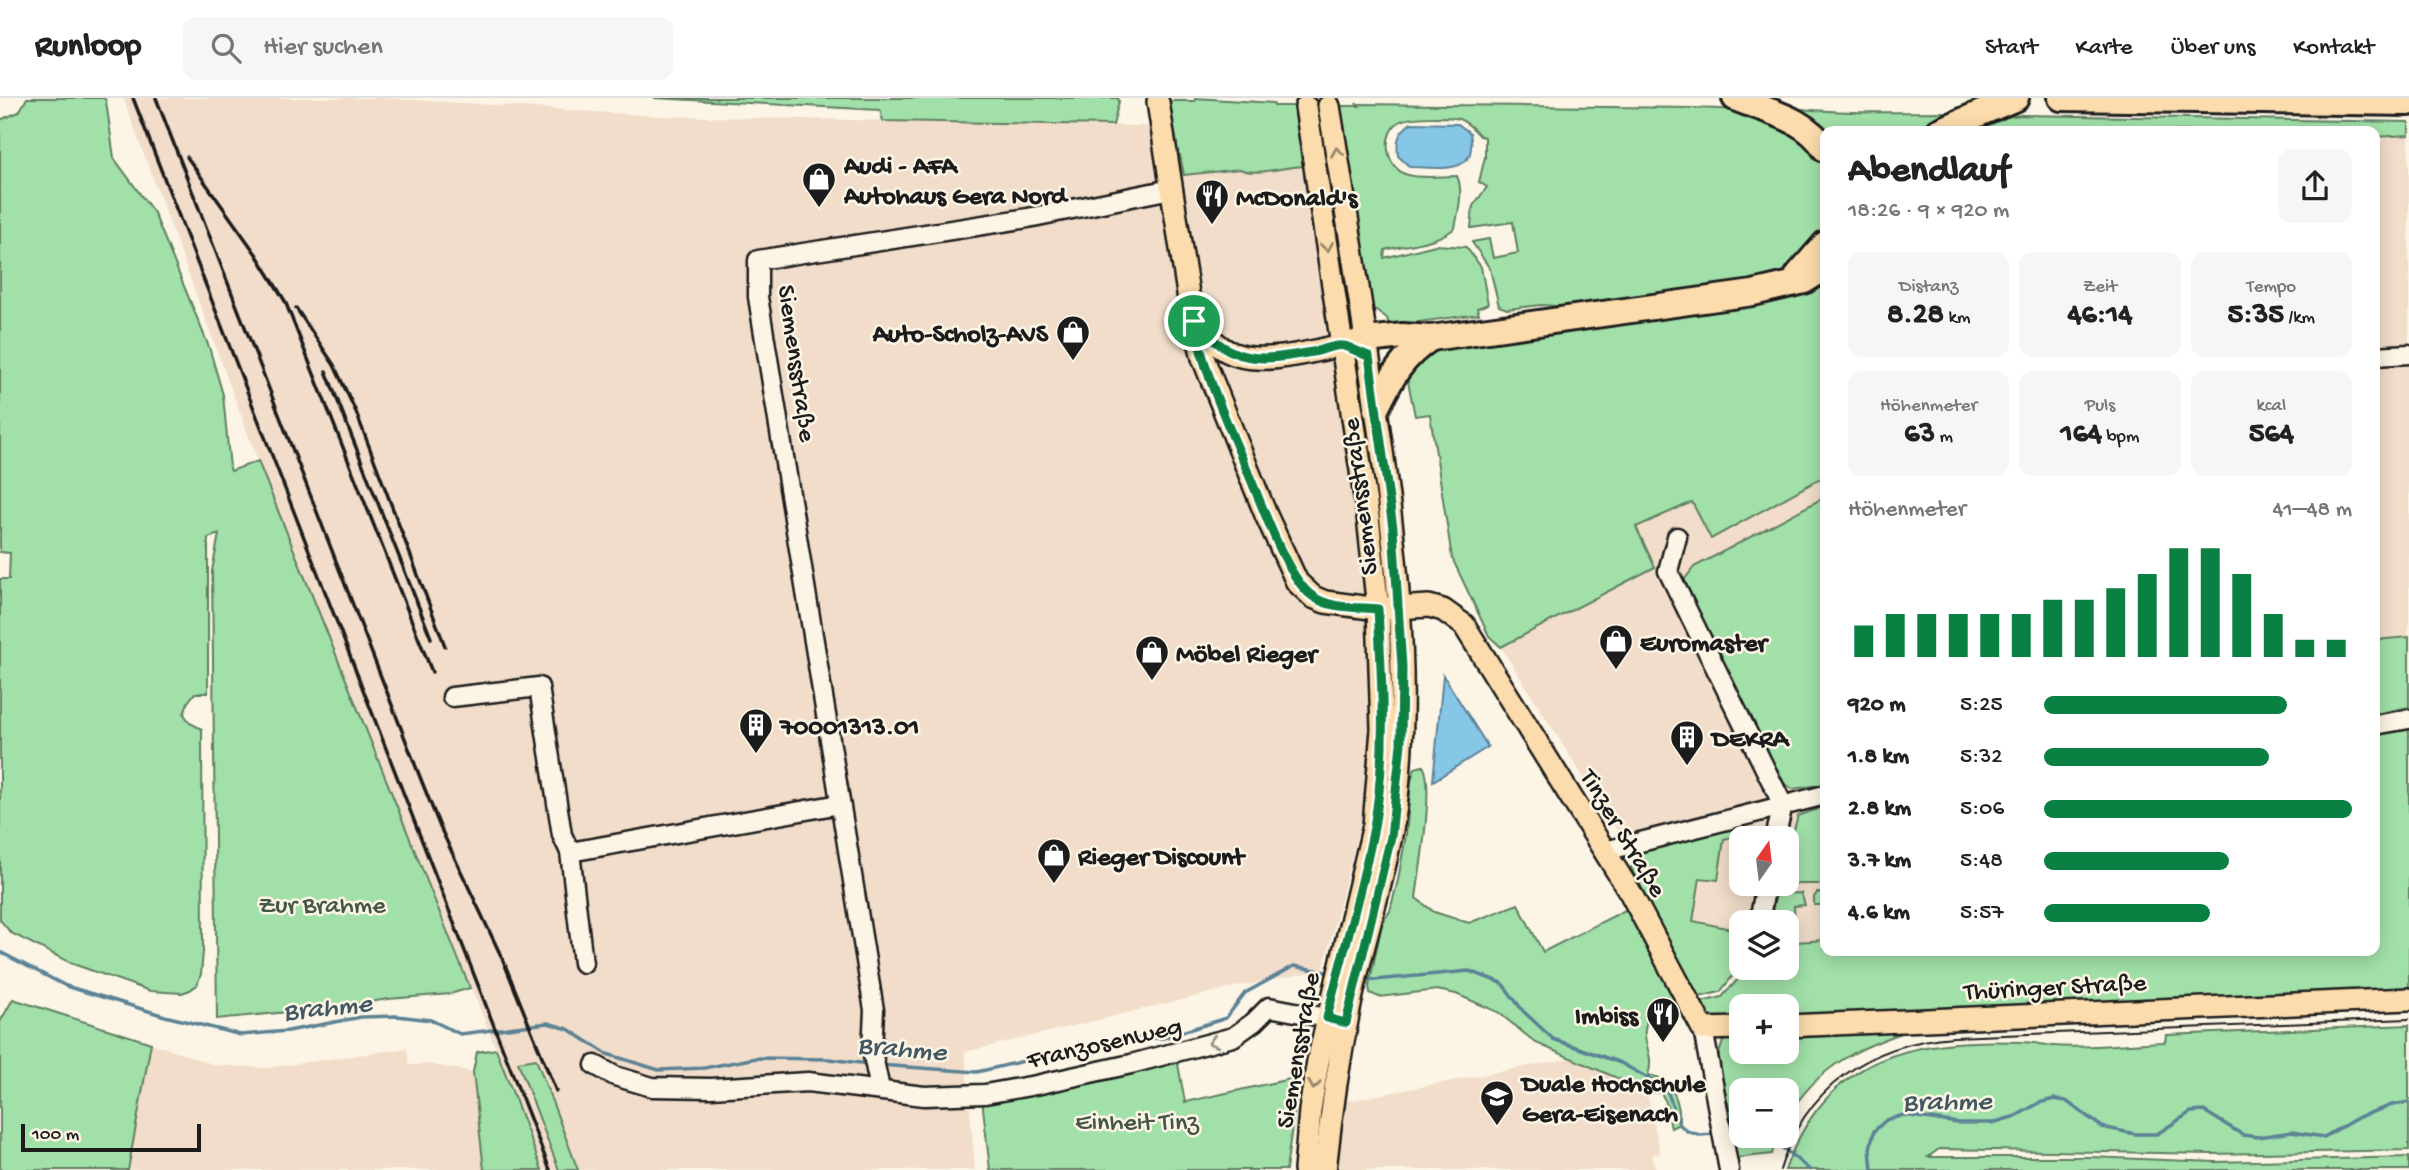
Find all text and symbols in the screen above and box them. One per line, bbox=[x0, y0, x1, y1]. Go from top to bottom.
search box bbox=[183, 17, 673, 80]
text: Runloop bbox=[35, 29, 141, 67]
icon: search bbox=[207, 29, 245, 67]
text: Hier suchen bbox=[263, 33, 383, 64]
text: Start bbox=[1985, 34, 2037, 63]
text: Karte bbox=[2075, 34, 2133, 63]
text: Über uns bbox=[2171, 34, 2255, 63]
text: Kontakt bbox=[2293, 34, 2374, 63]
one-way arrow bbox=[1330, 146, 1345, 158]
button: share bbox=[2278, 149, 2352, 223]
text: Abendlauf bbox=[1848, 150, 2009, 194]
place label: Audi - AFA Autohaus Gera Nord bbox=[843, 153, 1069, 214]
shop icon: Audi - AFA Autohaus Gera Nord bbox=[800, 160, 838, 209]
restaurant icon: McDonald's bbox=[1193, 177, 1231, 226]
place label: McDonald's bbox=[1236, 185, 1359, 216]
text: 18:26 · 9 × 920 m bbox=[1848, 198, 2009, 225]
one-way arrow bbox=[1319, 241, 1334, 253]
text: Distanz bbox=[1899, 276, 1958, 299]
text: Zeit bbox=[2083, 276, 2117, 299]
text: Tempo bbox=[2246, 276, 2296, 299]
street label: Siemensstraße bbox=[768, 283, 821, 445]
pin bbox=[1164, 291, 1224, 351]
text: 8.28 bbox=[1887, 299, 1944, 334]
text: 46:14 bbox=[2067, 299, 2133, 334]
text: 5:35 bbox=[2228, 299, 2284, 334]
icon: arrive bbox=[1175, 302, 1213, 340]
text: km bbox=[1944, 307, 1970, 330]
text: /km bbox=[2284, 307, 2315, 330]
shop icon: Auto-Scholz-AVS bbox=[1054, 313, 1092, 362]
place label: Auto-Scholz-AVS bbox=[872, 321, 1049, 352]
text: Höhenmeter bbox=[1880, 395, 1977, 418]
text: Puls bbox=[2085, 395, 2115, 418]
text: kcal bbox=[2256, 395, 2286, 418]
street label: Siemensstraße bbox=[1337, 416, 1387, 577]
text: 63 bbox=[1904, 418, 1935, 453]
text: 164 bbox=[2061, 418, 2102, 453]
text: 564 bbox=[2249, 418, 2294, 453]
text: m bbox=[1935, 426, 1953, 449]
text: bpm bbox=[2102, 426, 2139, 449]
text: Höhenmeter bbox=[1848, 497, 1966, 524]
text: 41–48 m bbox=[2272, 497, 2352, 524]
shop icon: Euromaster bbox=[1597, 622, 1635, 671]
place label: Euromaster bbox=[1640, 630, 1770, 661]
shop icon: Möbel Rieger bbox=[1133, 633, 1171, 682]
place label: Möbel Rieger bbox=[1176, 641, 1319, 672]
text: 920 m bbox=[1848, 692, 1906, 719]
text: 5:25 bbox=[1960, 692, 2003, 719]
building icon: 70001313.01 bbox=[737, 706, 775, 755]
place label: 70001313.01 bbox=[778, 714, 919, 745]
building icon: DEKRA bbox=[1668, 718, 1706, 767]
place label: DEKRA bbox=[1710, 726, 1790, 757]
text: 1.8 km bbox=[1848, 744, 1909, 771]
text: 5:32 bbox=[1960, 744, 2003, 771]
street label: Tinzer Straße bbox=[1570, 763, 1672, 904]
text: 2.8 km bbox=[1848, 796, 1911, 823]
text: 5:06 bbox=[1960, 796, 2004, 823]
north arrow bbox=[1729, 826, 1799, 896]
map controls bbox=[1729, 826, 1799, 1148]
shop icon: Rieger Discount bbox=[1035, 836, 1073, 885]
place label: Rieger Discount bbox=[1077, 844, 1246, 875]
text: 3.7 km bbox=[1848, 848, 1911, 875]
text: 5:48 bbox=[1960, 848, 2003, 875]
park label: Zur Brahme bbox=[258, 892, 386, 923]
text: 4.6 km bbox=[1848, 900, 1910, 927]
text: 5:57 bbox=[1960, 900, 2003, 927]
button: layers bbox=[1729, 910, 1799, 980]
street label: Thüringer Straße bbox=[1961, 969, 2148, 1010]
street label: Siemensstraße bbox=[1271, 970, 1330, 1131]
water label: Brahme bbox=[281, 988, 375, 1031]
button: + bbox=[1729, 994, 1799, 1064]
restaurant icon: Imbiss bbox=[1644, 995, 1682, 1044]
place label: Imbiss bbox=[1575, 1003, 1639, 1034]
street label: Franzosenweg bbox=[1024, 1013, 1185, 1078]
water label: Brahme bbox=[856, 1030, 949, 1071]
one-way arrow bbox=[1207, 1034, 1219, 1049]
place label: Duale Hochschule Gera-Eisenach bbox=[1520, 1071, 1707, 1132]
school or university icon: Duale Hochschule Gera-Eisenach bbox=[1478, 1078, 1516, 1127]
button: − bbox=[1729, 1078, 1799, 1148]
one-way arrow bbox=[1307, 1079, 1322, 1091]
water label: Brahme bbox=[1902, 1086, 1993, 1121]
park label: Einheit Tinz bbox=[1075, 1109, 1200, 1140]
scale bar bbox=[21, 1121, 201, 1153]
text: 100 m bbox=[32, 1124, 79, 1147]

